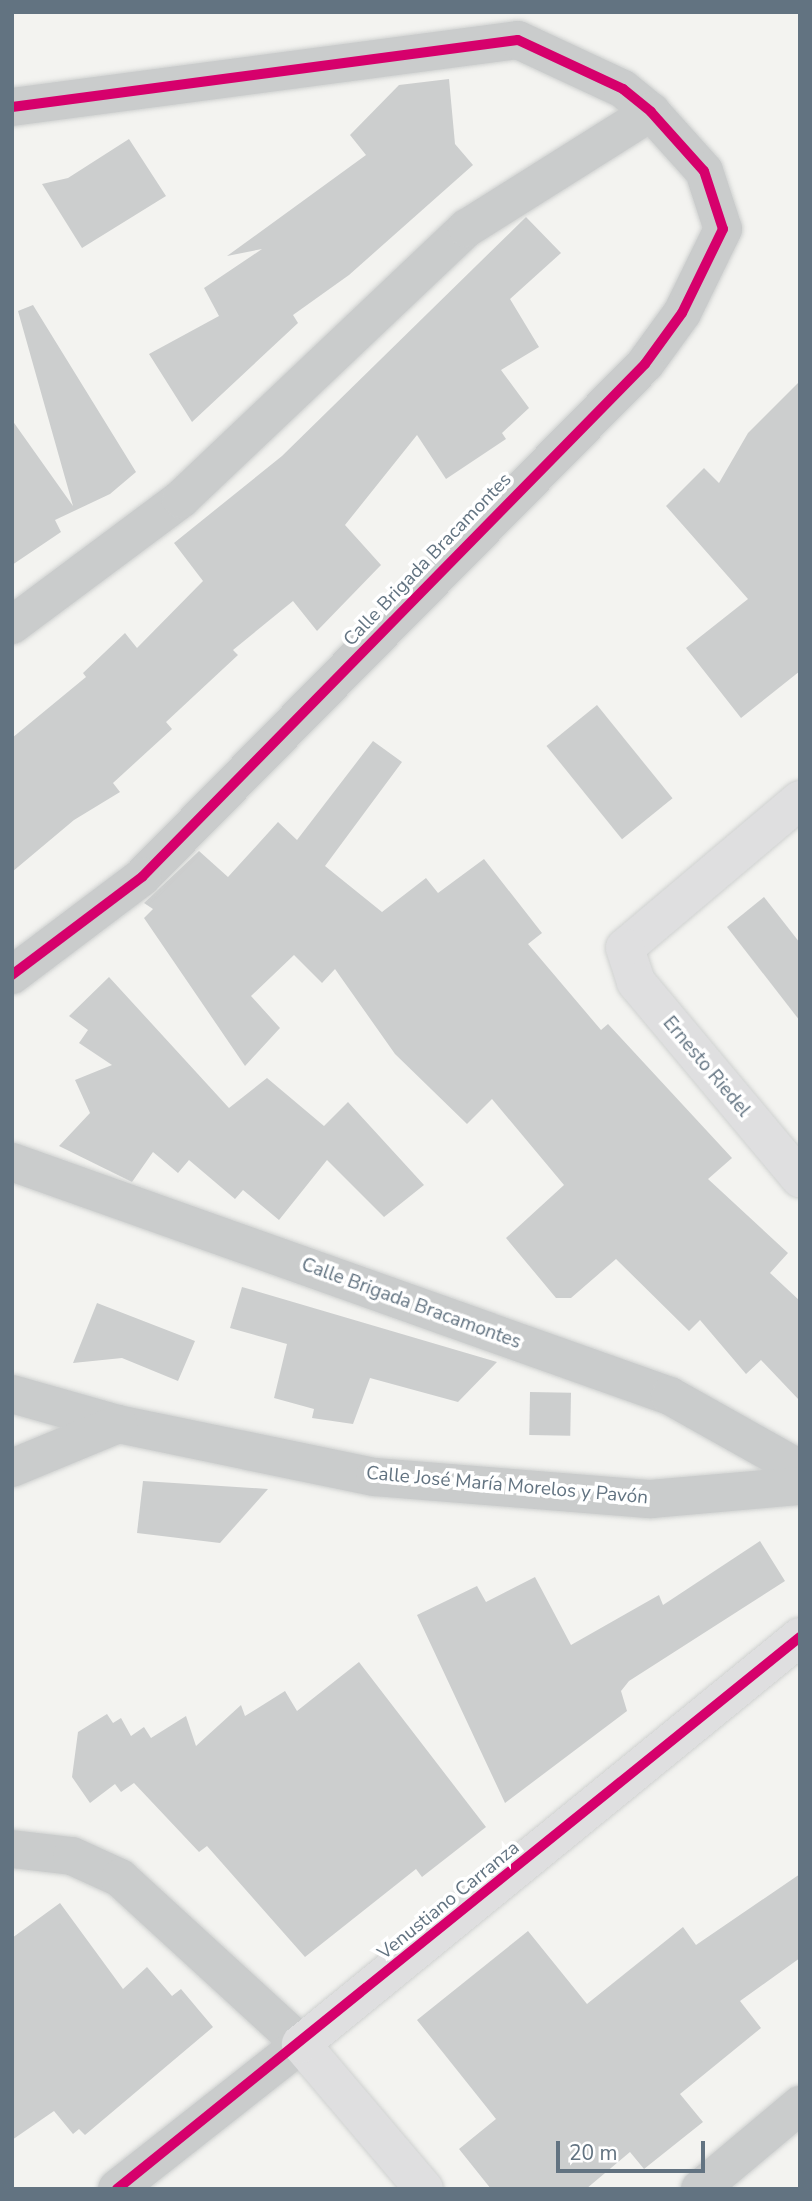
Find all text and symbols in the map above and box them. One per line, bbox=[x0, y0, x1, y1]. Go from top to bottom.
street label: Calle Brigada Bracamontes bbox=[339, 469, 517, 651]
street label: Ernesto Riedel bbox=[657, 1012, 755, 1122]
street label: Calle Brigada Bracamontes bbox=[298, 1254, 524, 1354]
street label: Calle José María Morelos y Pavón bbox=[365, 1462, 649, 1510]
street label: Venustiano Carranza bbox=[374, 1837, 524, 1965]
scale bar bbox=[560, 2128, 709, 2172]
text: 20 m bbox=[569, 2139, 618, 2167]

